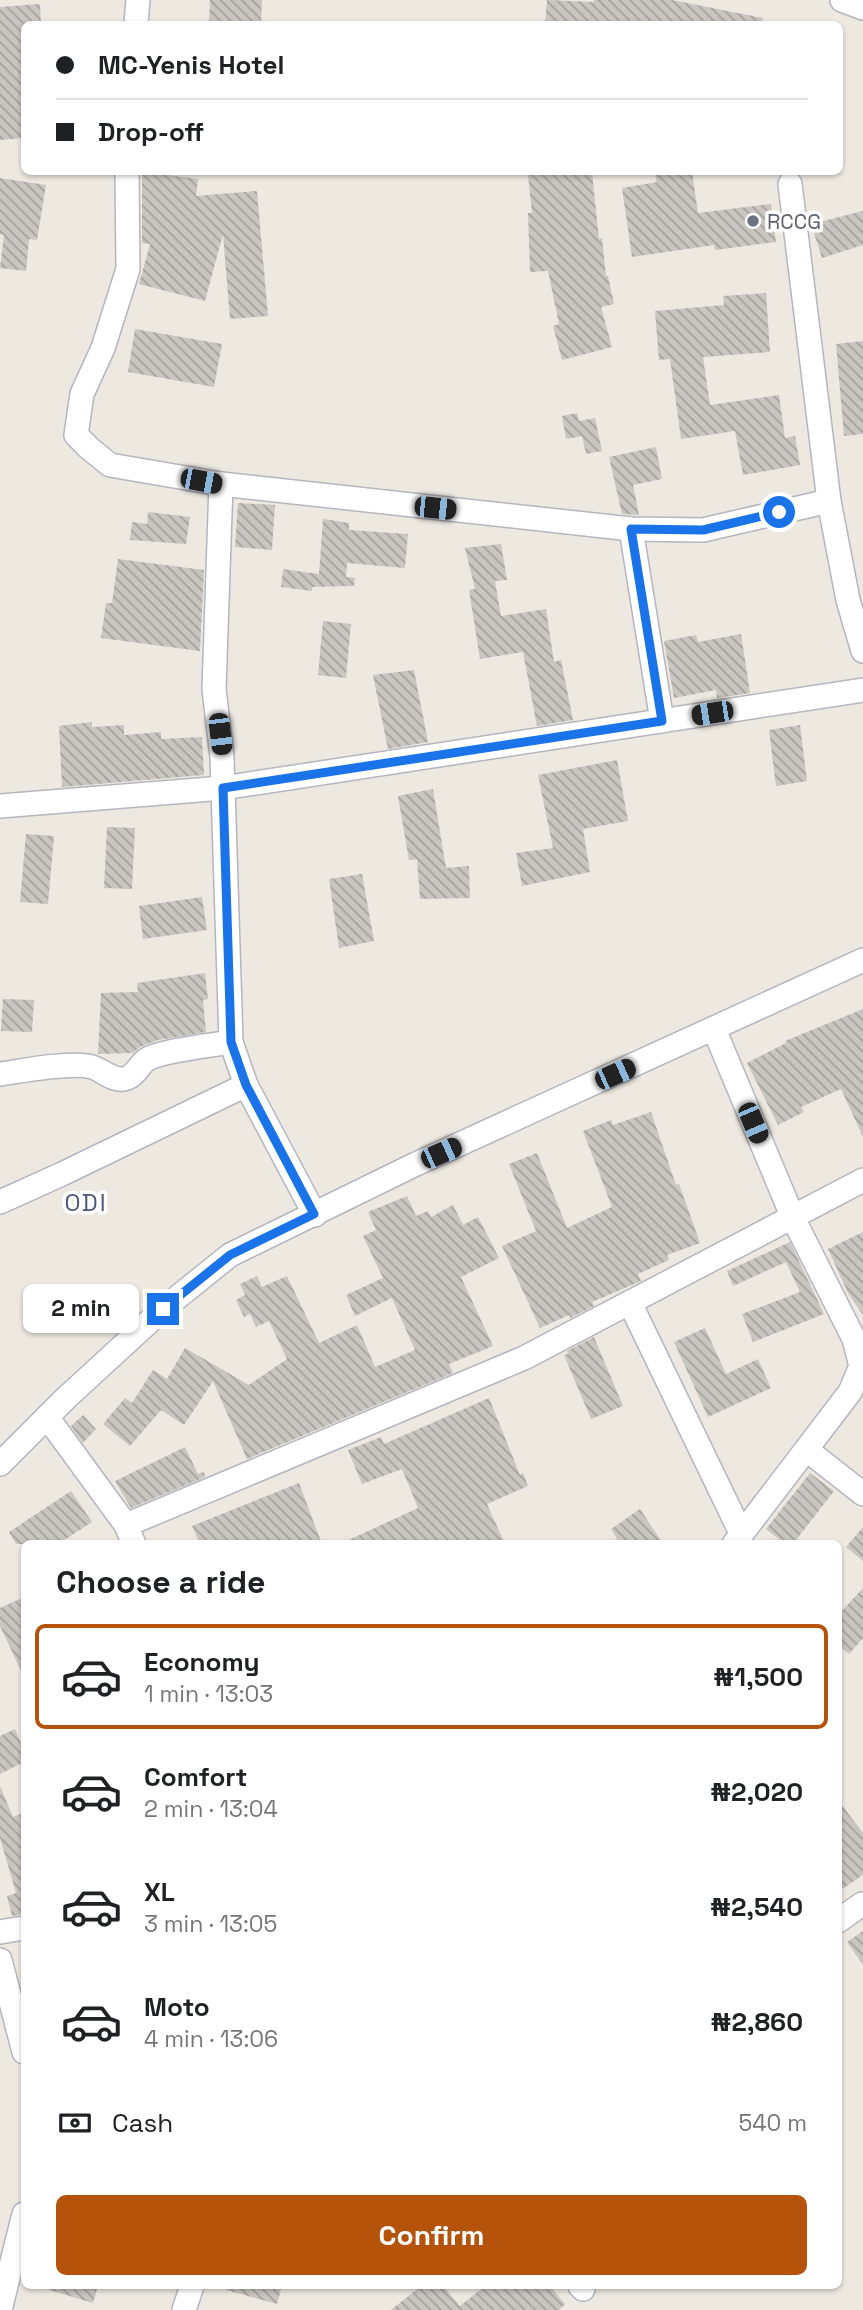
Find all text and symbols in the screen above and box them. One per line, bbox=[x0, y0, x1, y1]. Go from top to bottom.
text: MC-Yenis Hotel bbox=[98, 48, 284, 82]
text: Drop-off bbox=[98, 115, 204, 149]
place label: RCCG bbox=[767, 208, 821, 235]
marker: RCCG bbox=[745, 213, 761, 229]
car bbox=[179, 467, 224, 495]
car bbox=[414, 495, 457, 521]
route start bbox=[763, 496, 795, 528]
car bbox=[690, 699, 735, 727]
car bbox=[208, 712, 233, 756]
car bbox=[592, 1056, 639, 1092]
car bbox=[736, 1100, 771, 1146]
car bbox=[418, 1135, 465, 1171]
district label: ODI bbox=[64, 1187, 108, 1218]
callout: 2 min bbox=[23, 1284, 138, 1334]
text: 2 min bbox=[51, 1293, 111, 1323]
route end bbox=[147, 1293, 179, 1325]
text: Choose a ride bbox=[56, 1562, 266, 1602]
icon: car bbox=[60, 1645, 123, 1708]
text: Economy bbox=[144, 1645, 260, 1679]
text: ₦1,500 bbox=[713, 1660, 803, 1694]
text: 1 min · 13:03 bbox=[144, 1679, 273, 1709]
icon: car bbox=[60, 1760, 123, 1823]
text: Comfort bbox=[144, 1760, 247, 1794]
text: ₦2,020 bbox=[710, 1775, 803, 1809]
text: 2 min · 13:04 bbox=[144, 1794, 278, 1824]
icon: car bbox=[60, 1875, 123, 1938]
text: XL bbox=[144, 1875, 175, 1909]
text: ₦2,540 bbox=[710, 1890, 803, 1924]
text: 3 min · 13:05 bbox=[144, 1909, 277, 1939]
icon: car bbox=[60, 1990, 123, 2053]
text: Moto bbox=[144, 1990, 210, 2024]
text: ₦2,860 bbox=[710, 2005, 803, 2039]
text: 4 min · 13:06 bbox=[144, 2024, 278, 2054]
icon: cash bbox=[56, 2104, 94, 2142]
text: Cash bbox=[112, 2106, 173, 2140]
text: 540 m bbox=[738, 2108, 807, 2138]
button: Confirm bbox=[56, 2195, 807, 2275]

